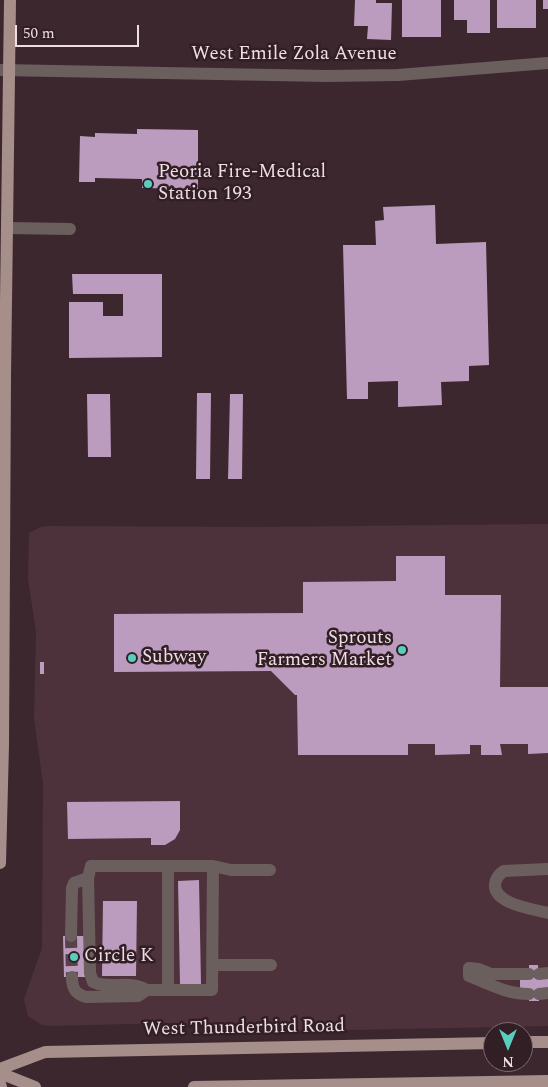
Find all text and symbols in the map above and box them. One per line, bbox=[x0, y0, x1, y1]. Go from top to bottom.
scale bar bbox=[18, 15, 141, 47]
text: 50 m bbox=[23, 22, 55, 45]
street label: West Emile Zola Avenue bbox=[191, 44, 397, 66]
place label: Peoria Fire-Medical Station 193 bbox=[158, 162, 326, 206]
marker: Peoria Fire-Medical Station 193 bbox=[142, 178, 154, 190]
place label: Sprouts Farmers Market bbox=[257, 628, 392, 672]
marker: Sprouts Farmers Market bbox=[396, 644, 408, 656]
place label: Subway bbox=[142, 647, 206, 669]
marker: Subway bbox=[126, 652, 138, 664]
place label: Circle K bbox=[84, 946, 154, 968]
marker: Circle K bbox=[68, 951, 80, 963]
street label: West Thunderbird Road bbox=[143, 1016, 345, 1042]
north arrow bbox=[483, 1022, 533, 1072]
text: N bbox=[502, 1051, 514, 1072]

